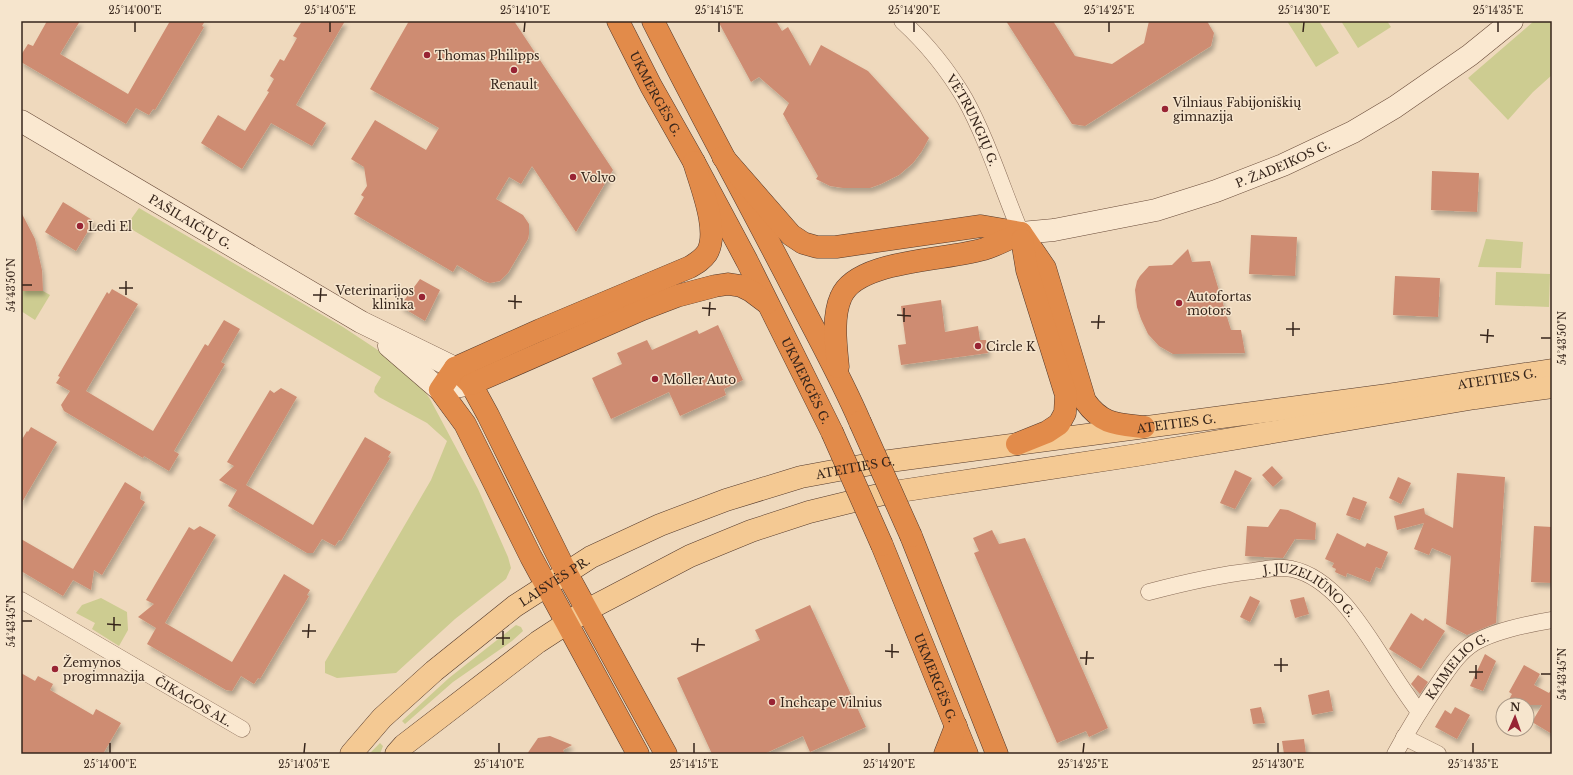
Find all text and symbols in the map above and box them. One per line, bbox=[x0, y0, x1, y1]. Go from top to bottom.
text: 25°14'00"E bbox=[109, 4, 161, 17]
text: 25°14'05"E bbox=[304, 4, 356, 17]
text: 25°14'10"E bbox=[500, 4, 550, 17]
text: 25°14'15"E bbox=[695, 4, 743, 17]
text: 25°14'20"E bbox=[888, 4, 940, 17]
text: 25°14'25"E bbox=[1084, 4, 1134, 17]
text: 25°14'30"E bbox=[1278, 4, 1330, 17]
text: 25°14'35"E bbox=[1473, 4, 1523, 17]
place label: Thomas Philipps bbox=[435, 48, 540, 63]
street label: UKMERGĖS G. bbox=[627, 48, 685, 139]
marker: Thomas Philipps bbox=[422, 50, 432, 60]
marker: Renault bbox=[509, 65, 519, 75]
street label: VĖTRUNGIŲ G. bbox=[943, 70, 1002, 168]
place label: Renault bbox=[490, 77, 538, 92]
place label: Vilniaus Fabijoniškių gimnazija bbox=[1172, 95, 1301, 124]
marker: Vilniaus Fabijoniškių gimnazija bbox=[1160, 104, 1170, 114]
street label: P. ŽADEIKOS G. bbox=[1233, 137, 1332, 190]
place label: Volvo bbox=[580, 170, 616, 185]
marker: Volvo bbox=[568, 172, 578, 182]
street label: PAŠILAIČIŲ G. bbox=[146, 191, 235, 252]
place label: Ledi El bbox=[88, 219, 132, 234]
marker: Ledi El bbox=[75, 221, 85, 231]
text: 54°43'50"N bbox=[5, 258, 18, 312]
place label: Veterinarijos klinika bbox=[335, 283, 414, 312]
place label: Autofortas motors bbox=[1186, 289, 1252, 318]
marker: Veterinarijos klinika bbox=[417, 292, 427, 302]
marker: Autofortas motors bbox=[1174, 298, 1184, 308]
text: 54°43'50"N bbox=[1556, 311, 1569, 365]
street label: UKMERGĖS G. bbox=[779, 335, 834, 426]
place label: Circle K bbox=[986, 339, 1036, 354]
marker: Circle K bbox=[973, 341, 983, 351]
street label: ATEITIES G. bbox=[1455, 365, 1538, 392]
place label: Moller Auto bbox=[663, 372, 736, 387]
marker: Moller Auto bbox=[650, 374, 660, 384]
street label: ATEITIES G. bbox=[1135, 410, 1217, 436]
street label: ATEITIES G. bbox=[814, 453, 895, 482]
street label: LAISVĖS PR. bbox=[516, 553, 592, 609]
street label: J. JUZELIŪNO G. bbox=[1260, 560, 1359, 620]
text: 54°43'45"N bbox=[5, 595, 18, 647]
street label: KAIMELIO G. bbox=[1422, 629, 1491, 702]
street label: UKMERGĖS G. bbox=[911, 631, 961, 724]
text: 54°43'45"N bbox=[1556, 648, 1569, 700]
place label: Žemynos progimnazija bbox=[63, 654, 145, 684]
marker: Žemynos progimnazija bbox=[50, 664, 60, 674]
street label: ČIKAGOS AL. bbox=[152, 672, 235, 729]
place label: Inchcape Vilnius bbox=[780, 695, 882, 710]
marker: Inchcape Vilnius bbox=[767, 697, 777, 707]
north arrow bbox=[1495, 697, 1535, 737]
text: N bbox=[1510, 700, 1521, 714]
text: 25°14'00"E bbox=[84, 758, 136, 771]
text: 25°14'05"E bbox=[278, 758, 330, 771]
text: 25°14'10"E bbox=[474, 758, 524, 771]
text: 25°14'15"E bbox=[670, 758, 718, 771]
text: 25°14'20"E bbox=[863, 758, 915, 771]
text: 25°14'25"E bbox=[1058, 758, 1108, 771]
text: 25°14'30"E bbox=[1252, 758, 1304, 771]
text: 25°14'35"E bbox=[1448, 758, 1498, 771]

